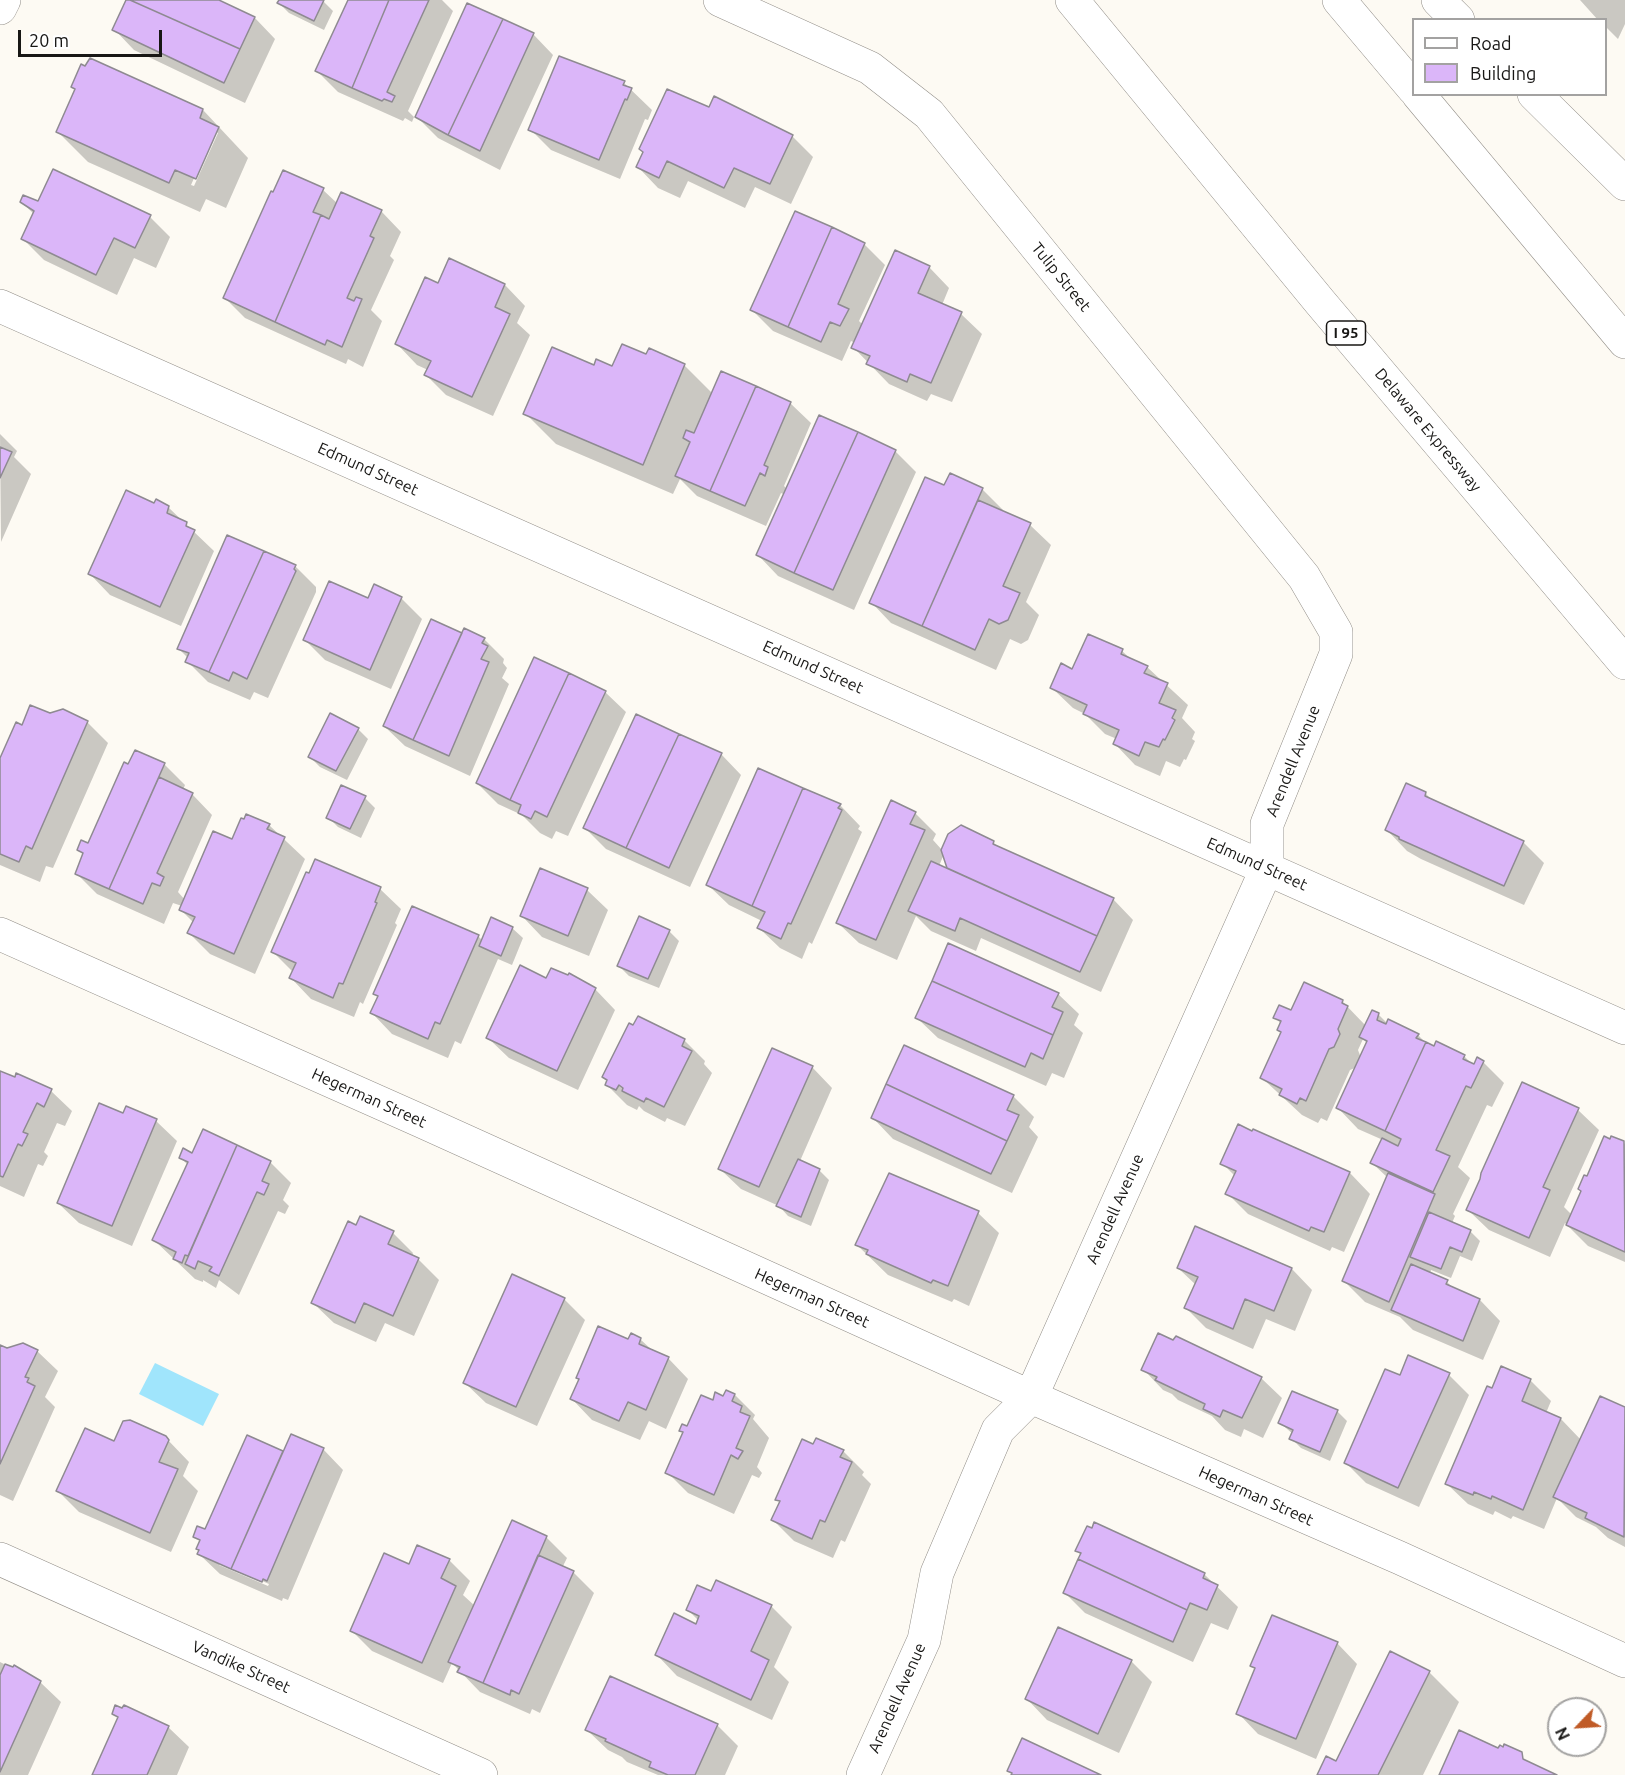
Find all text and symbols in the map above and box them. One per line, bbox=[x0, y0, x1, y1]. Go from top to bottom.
scale bar bbox=[21, 18, 165, 56]
legend bbox=[1412, 18, 1607, 96]
text: 20 m bbox=[29, 30, 69, 50]
text: Road bbox=[1470, 33, 1512, 53]
text: Building bbox=[1470, 63, 1536, 83]
street label: Tulip Street bbox=[1027, 239, 1095, 315]
road number: I 95 bbox=[1326, 321, 1366, 345]
street label: Delaware Expressway bbox=[1371, 364, 1485, 496]
street label: Edmund Street bbox=[315, 438, 421, 500]
street label: Edmund Street bbox=[760, 636, 866, 698]
street label: Arendell Avenue bbox=[1262, 702, 1324, 820]
street label: Edmund Street bbox=[1204, 833, 1310, 895]
street label: Hegerman Street bbox=[309, 1064, 429, 1132]
street label: Arendell Avenue bbox=[1082, 1151, 1148, 1267]
street label: Hegerman Street bbox=[752, 1264, 872, 1332]
street label: Hegerman Street bbox=[1196, 1462, 1316, 1530]
street label: Vandike Street bbox=[189, 1637, 293, 1697]
street label: Arendell Avenue bbox=[864, 1640, 930, 1756]
north arrow bbox=[1547, 1697, 1607, 1757]
text: N bbox=[1552, 1725, 1573, 1743]

